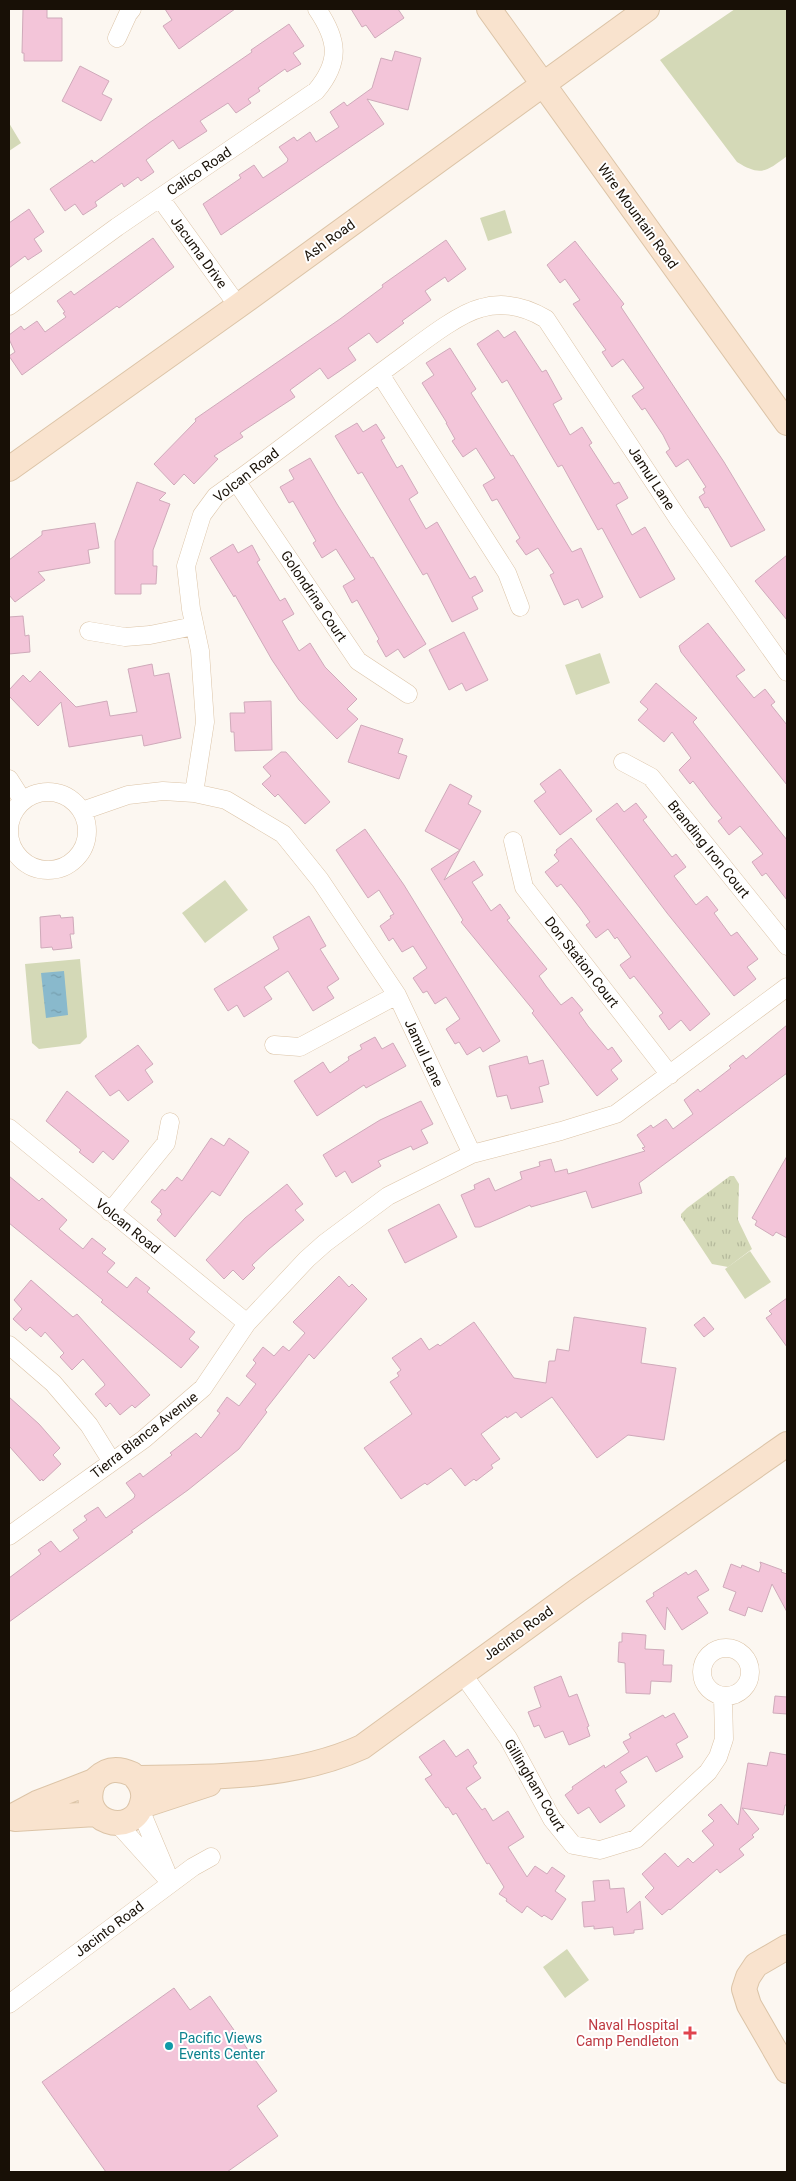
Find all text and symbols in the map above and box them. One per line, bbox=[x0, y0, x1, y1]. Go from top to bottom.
street label: Calico Road bbox=[164, 144, 234, 198]
street label: Wire Mountain Road bbox=[595, 160, 681, 272]
street label: Jacuma Drive bbox=[167, 213, 231, 291]
street label: Ash Road bbox=[300, 216, 358, 264]
street label: Jamul Lane bbox=[626, 443, 678, 513]
street label: Volcan Road bbox=[210, 445, 282, 505]
street label: Golondrina Court bbox=[278, 548, 350, 645]
street label: Branding Iron Court bbox=[665, 797, 754, 901]
street label: Don Station Court bbox=[542, 914, 623, 1011]
street label: Jamul Lane bbox=[401, 1017, 447, 1089]
street label: Volcan Road bbox=[93, 1195, 163, 1257]
street label: Tierra Blanca Avenue bbox=[87, 1388, 201, 1482]
street label: Jacinto Road bbox=[480, 1602, 556, 1664]
street label: Gillingham Court bbox=[501, 1736, 569, 1834]
street label: Jacinto Road bbox=[72, 1898, 146, 1960]
place label: Naval Hospital Camp Pendleton bbox=[576, 2017, 679, 2049]
marker: Naval Hospital Camp Pendleton bbox=[683, 2026, 697, 2040]
place label: Pacific Views Events Center bbox=[179, 2030, 265, 2062]
marker: Pacific Views Events Center bbox=[163, 2040, 175, 2052]

